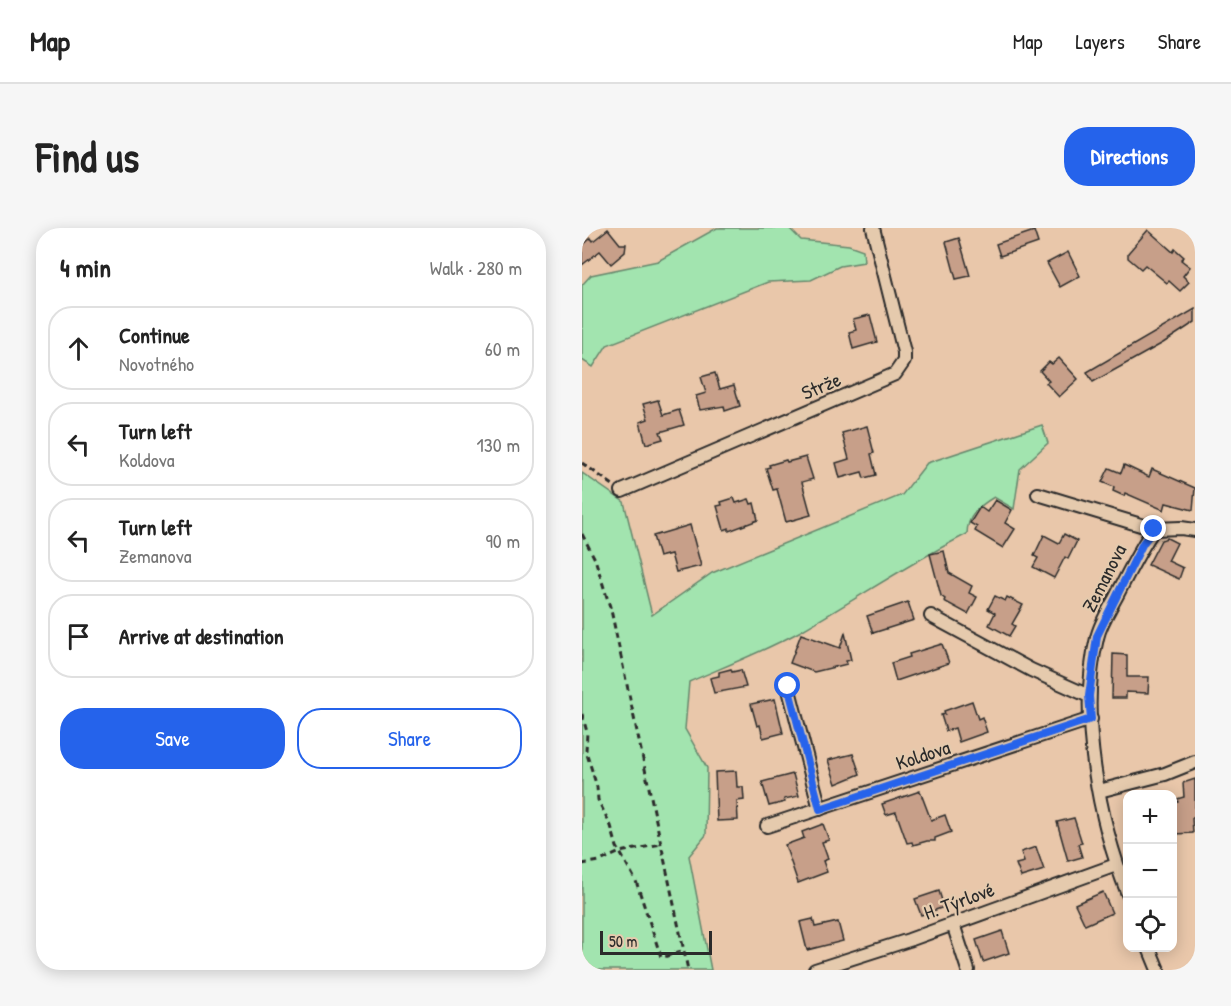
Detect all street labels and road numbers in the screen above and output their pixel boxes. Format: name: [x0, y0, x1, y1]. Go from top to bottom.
street label: Strže: [797, 365, 845, 406]
street label: Zemanova: [1075, 539, 1132, 616]
street label: Koldova: [892, 733, 954, 776]
street label: H. Týrlové: [920, 875, 998, 926]

